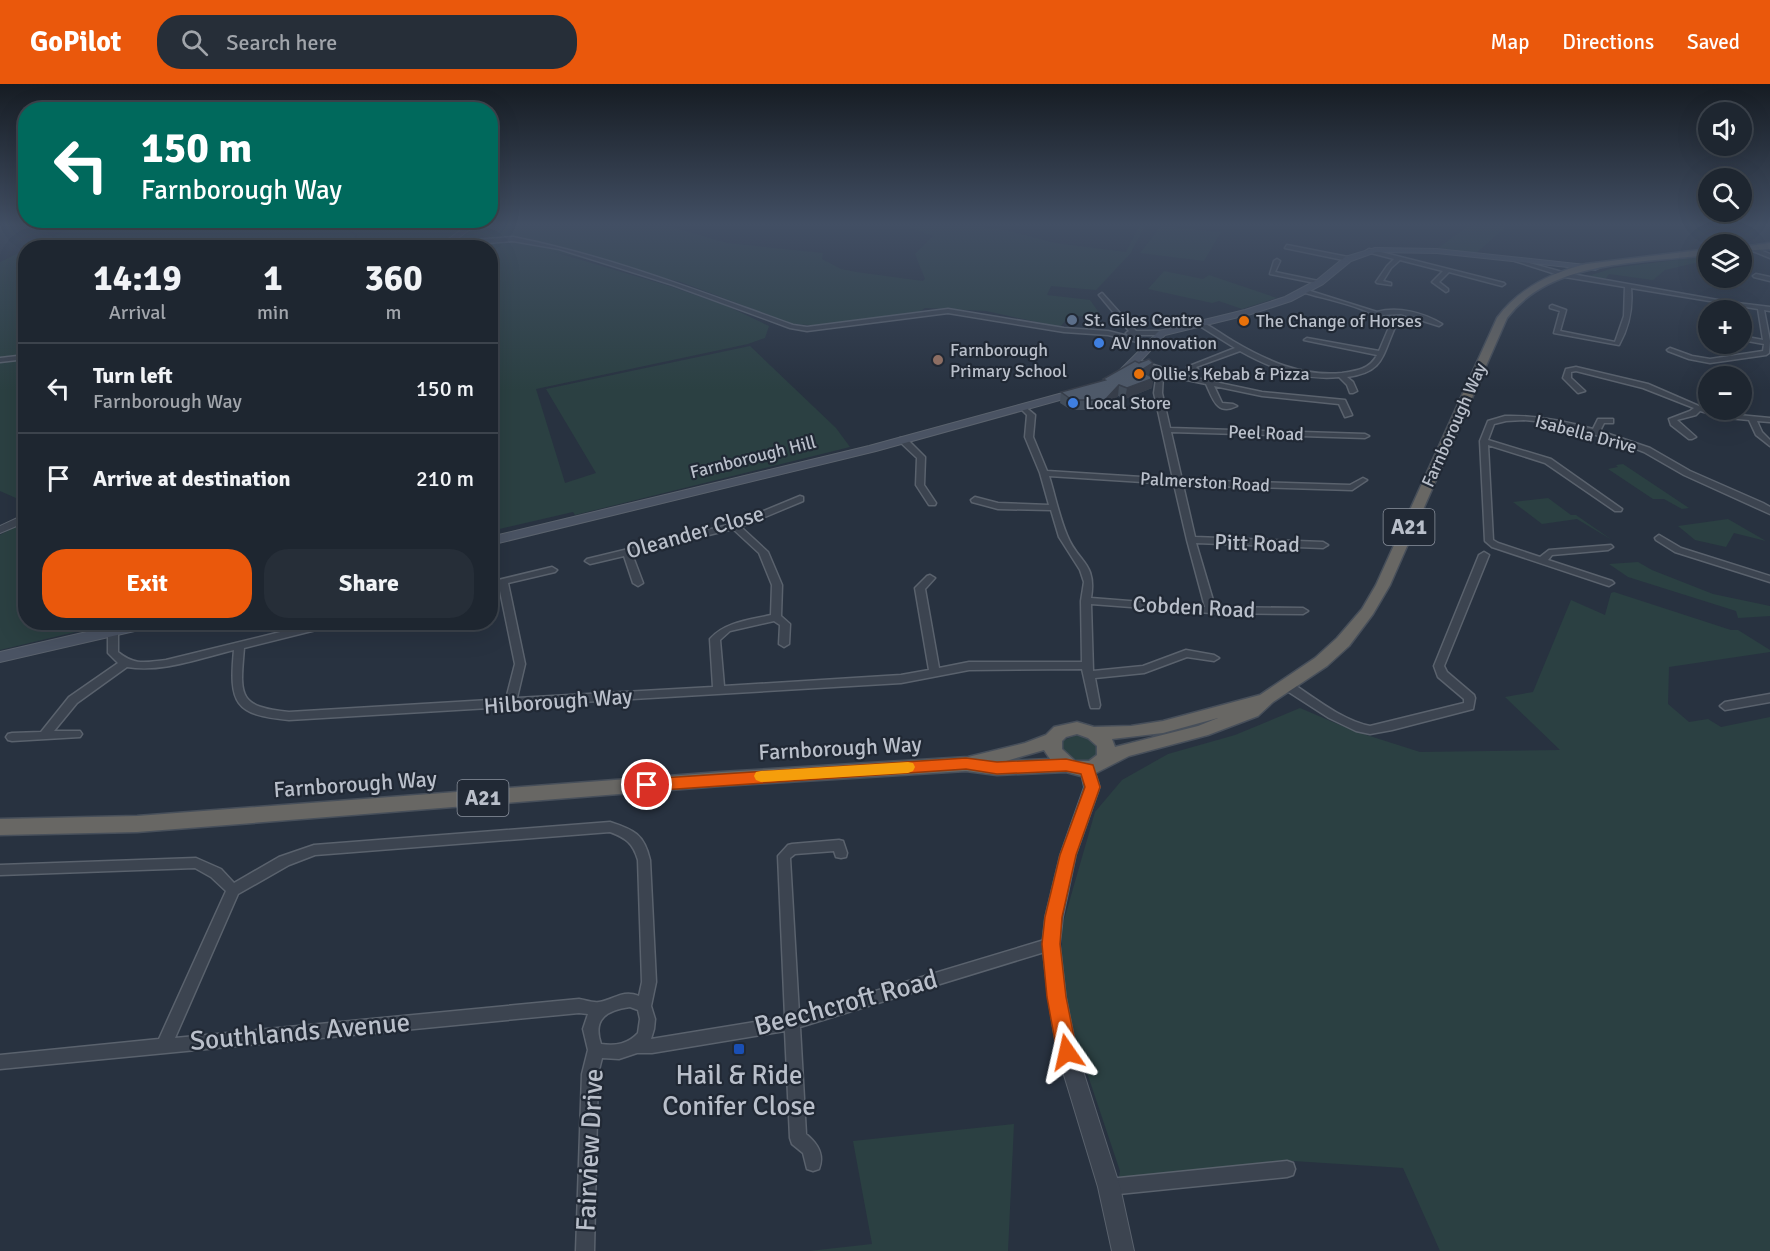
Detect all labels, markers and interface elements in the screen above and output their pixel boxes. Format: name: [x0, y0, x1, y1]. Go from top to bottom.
search box: [157, 15, 577, 69]
text: GoPilot: [30, 25, 121, 59]
icon: search: [178, 26, 211, 59]
text: Search here: [226, 29, 337, 56]
text: Map: [1491, 29, 1529, 55]
text: Directions: [1562, 29, 1654, 55]
text: Saved: [1687, 29, 1740, 55]
map controls: [1698, 102, 1752, 420]
button: sound: [1698, 102, 1752, 156]
text: 150 m: [141, 123, 252, 174]
icon: left: [42, 126, 120, 204]
button: search: [1698, 168, 1752, 222]
text: Farnborough Way: [141, 174, 342, 207]
button: layers: [1698, 234, 1752, 288]
text: 14:19: [93, 256, 182, 301]
text: 1: [263, 256, 283, 301]
text: 360: [364, 256, 423, 301]
text: Arrival: [109, 300, 166, 325]
text: min: [257, 300, 289, 325]
text: m: [386, 300, 402, 325]
button: +: [1698, 300, 1752, 354]
place label: St. Giles Centre: [1084, 309, 1203, 331]
place label: The Change of Horses: [1256, 310, 1422, 332]
marker: St. Giles Centre: [1065, 313, 1079, 327]
marker: The Change of Horses: [1237, 314, 1251, 328]
place label: AV Innovation: [1111, 332, 1217, 354]
marker: AV Innovation: [1092, 336, 1106, 350]
place label: Farnborough Primary School: [950, 339, 1067, 382]
marker: Farnborough Primary School: [931, 353, 945, 367]
street label: Farnborough Way: [1417, 359, 1492, 491]
text: Turn left: [93, 362, 173, 389]
place label: Ollie's Kebab & Pizza: [1151, 363, 1310, 385]
button: −: [1698, 366, 1752, 420]
marker: Ollie's Kebab & Pizza: [1132, 367, 1146, 381]
icon: left: [42, 372, 75, 405]
text: 150 m: [416, 375, 474, 402]
text: Farnborough Way: [93, 389, 242, 414]
place label: Local Store: [1085, 392, 1171, 414]
marker: Local Store: [1066, 396, 1080, 410]
street label: Isabella Drive: [1533, 410, 1639, 458]
street label: Peel Road: [1228, 421, 1304, 445]
street label: Farnborough Hill: [688, 431, 818, 483]
icon: arrive: [42, 462, 75, 495]
text: Arrive at destination: [93, 465, 290, 492]
text: 210 m: [416, 465, 474, 492]
street label: Palmerston Road: [1140, 468, 1270, 496]
street label: Oleander Close: [623, 499, 767, 565]
road number: A21: [1384, 509, 1434, 545]
street label: Pitt Road: [1214, 528, 1300, 558]
button: Exit: [42, 549, 252, 618]
button: Share: [264, 549, 474, 618]
street label: Cobden Road: [1132, 590, 1256, 624]
street label: Hilborough Way: [483, 682, 634, 720]
street label: Farnborough Way: [758, 730, 923, 766]
pin: [621, 759, 672, 810]
street label: Farnborough Way: [272, 765, 438, 803]
icon: arrive: [630, 768, 663, 801]
road number: A21: [458, 780, 508, 816]
street label: Beechcroft Road: [751, 963, 941, 1043]
street label: Southlands Avenue: [189, 1006, 411, 1058]
position arrow: [1035, 1020, 1099, 1084]
marker: Hail & Ride Conifer Close: [732, 1042, 746, 1056]
place label: Hail & Ride Conifer Close: [662, 1059, 816, 1123]
street label: Fairview Drive: [569, 1068, 611, 1232]

